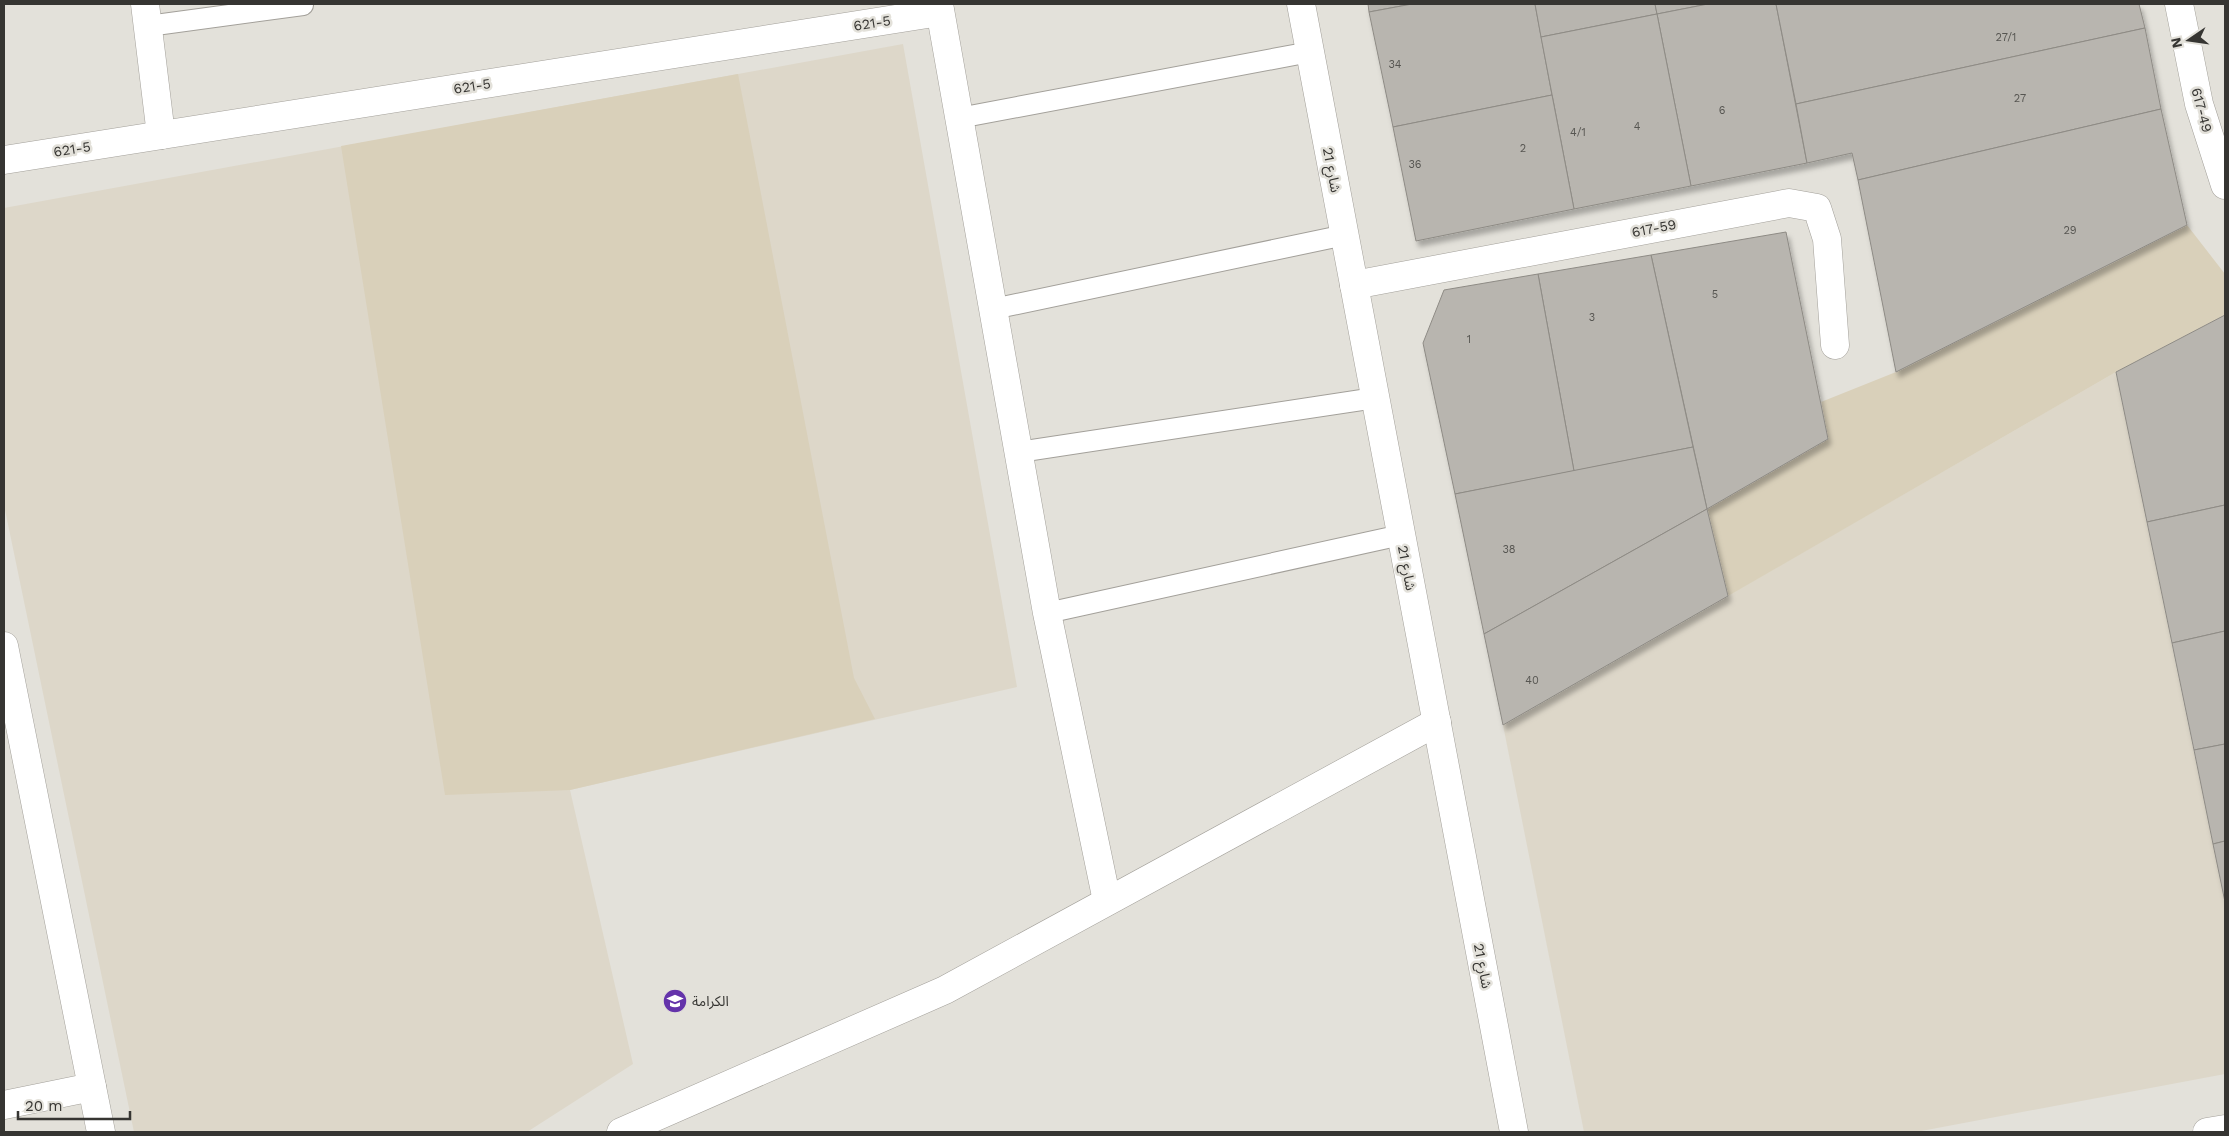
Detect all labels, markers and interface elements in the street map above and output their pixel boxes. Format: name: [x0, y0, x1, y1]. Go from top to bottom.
street label: 621-5: [852, 12, 892, 34]
north arrow: [2164, 15, 2214, 65]
house number: 27/1: [1996, 31, 2016, 44]
text: N: [2167, 36, 2185, 50]
house number: 34: [1388, 58, 1402, 71]
street label: 621-5: [452, 75, 492, 97]
street label: 617-49: [2188, 86, 2216, 134]
house number: 27: [2014, 92, 2026, 105]
house number: 6: [1719, 104, 1726, 117]
house number: 4: [1634, 120, 1641, 133]
house number: 4/1: [1570, 126, 1586, 139]
street label: 621-5: [52, 138, 92, 160]
house number: 2: [1520, 142, 1526, 155]
street label: شارع 21: [1317, 146, 1344, 195]
house number: 36: [1408, 158, 1422, 171]
street label: 617-59: [1630, 216, 1678, 240]
house number: 29: [2063, 224, 2077, 237]
house number: 5: [1712, 288, 1718, 301]
house number: 3: [1589, 311, 1595, 324]
house number: 1: [1467, 333, 1471, 346]
house number: 38: [1502, 543, 1516, 556]
street label: شارع 21: [1392, 544, 1419, 593]
house number: 40: [1525, 674, 1539, 687]
street label: شارع 21: [1468, 942, 1495, 991]
school or university icon: الكرامة: [662, 988, 688, 1014]
place label: الكرامة: [692, 993, 729, 1010]
scale bar: [18, 1088, 130, 1120]
text: 20 m: [25, 1097, 63, 1115]

